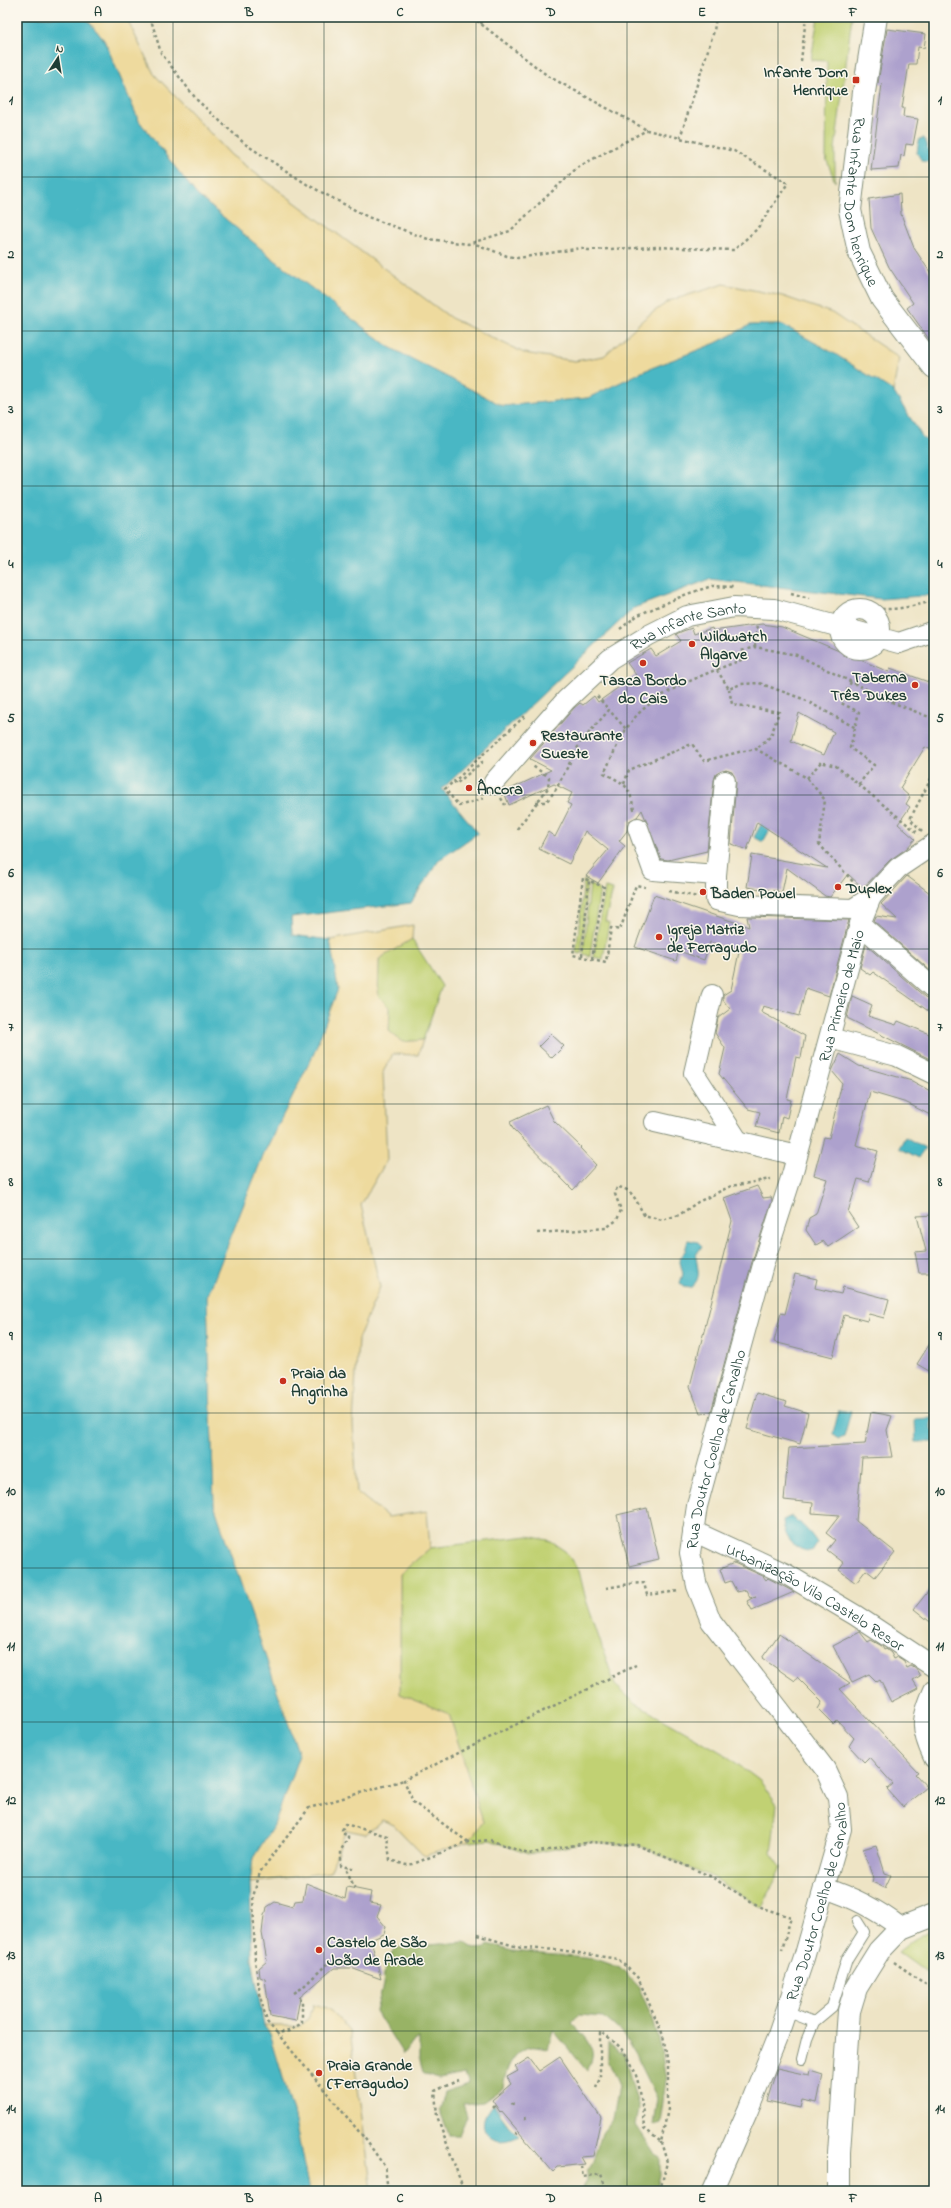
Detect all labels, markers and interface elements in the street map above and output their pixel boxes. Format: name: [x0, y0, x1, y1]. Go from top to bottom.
text: A: [94, 3, 102, 22]
text: B: [244, 3, 254, 22]
text: C: [396, 3, 404, 22]
text: D: [545, 3, 556, 22]
text: E: [698, 3, 706, 22]
text: F: [848, 3, 858, 22]
north arrow: [38, 38, 78, 78]
text: N: [55, 41, 65, 58]
place label: Infante Dom Henrique: [763, 61, 849, 103]
marker: Infante Dom Henrique: [851, 75, 861, 85]
text: 1: [9, 91, 14, 110]
text: 1: [938, 91, 943, 110]
street label: Rua Infante Dom henrique: [836, 116, 884, 292]
text: 2: [7, 245, 15, 264]
text: 2: [936, 245, 944, 264]
text: 3: [7, 400, 14, 419]
text: 3: [936, 400, 943, 419]
text: 4: [7, 555, 14, 574]
text: 4: [936, 555, 943, 574]
street label: Rua Infante Santo: [626, 597, 747, 658]
place label: Wildwatch Algarve: [700, 625, 767, 668]
marker: Wildwatch Algarve: [687, 639, 697, 649]
marker: Tasca Bordo do Cais: [638, 658, 648, 668]
place label: Taberna Três Dukes: [830, 666, 907, 708]
place label: Tasca Bordo do Cais: [599, 669, 687, 711]
marker: Taberna Três Dukes: [910, 680, 920, 690]
text: 5: [7, 709, 15, 728]
text: 5: [936, 709, 944, 728]
place label: Restaurante Sueste: [540, 724, 623, 766]
marker: Restaurante Sueste: [528, 738, 538, 748]
place label: Âncora: [477, 778, 523, 802]
marker: Âncora: [464, 783, 474, 793]
text: 6: [7, 864, 14, 883]
text: 6: [936, 864, 943, 883]
place label: Duplex: [845, 877, 892, 901]
place label: Baden Powel: [710, 882, 796, 906]
marker: Duplex: [833, 882, 843, 892]
marker: Baden Powel: [698, 887, 708, 897]
place label: Igreja Matriz de Ferragudo: [667, 918, 757, 961]
street label: Rua Primeiro de Maio: [813, 927, 872, 1065]
marker: Igreja Matriz de Ferragudo: [654, 932, 664, 942]
text: 7: [8, 1018, 14, 1037]
text: 7: [937, 1018, 943, 1037]
text: 8: [8, 1173, 14, 1192]
text: 8: [937, 1173, 943, 1192]
text: 9: [8, 1327, 14, 1346]
text: 9: [937, 1327, 943, 1346]
street label: Rua Doutor Coelho de Carvalho: [681, 1347, 753, 1551]
place label: Praia da Angrinha: [291, 1362, 348, 1405]
marker: Praia da Angrinha: [278, 1376, 288, 1386]
text: 10: [6, 1482, 16, 1501]
text: 10: [935, 1482, 945, 1501]
street label: Urbanização Vila Castelo Resor: [721, 1538, 909, 1659]
text: 11: [7, 1637, 16, 1656]
text: 11: [936, 1637, 945, 1656]
text: 12: [6, 1791, 17, 1810]
text: 12: [935, 1791, 946, 1810]
street label: Rua Doutor Coelho de Carvalho: [780, 1801, 855, 2005]
place label: Castelo de São João de Arade: [327, 1931, 427, 1973]
marker: Castelo de São João de Arade: [314, 1945, 324, 1955]
text: 13: [6, 1946, 16, 1965]
text: 13: [935, 1946, 945, 1965]
place label: Praia Grande (Ferragudo): [326, 2054, 413, 2097]
marker: Praia Grande (Ferragudo): [314, 2068, 324, 2078]
text: 14: [6, 2100, 16, 2119]
text: 14: [935, 2100, 945, 2119]
text: A: [94, 2189, 102, 2208]
text: B: [244, 2189, 254, 2208]
text: C: [396, 2189, 404, 2208]
text: D: [545, 2189, 556, 2208]
text: E: [698, 2189, 706, 2208]
text: F: [848, 2189, 858, 2208]

